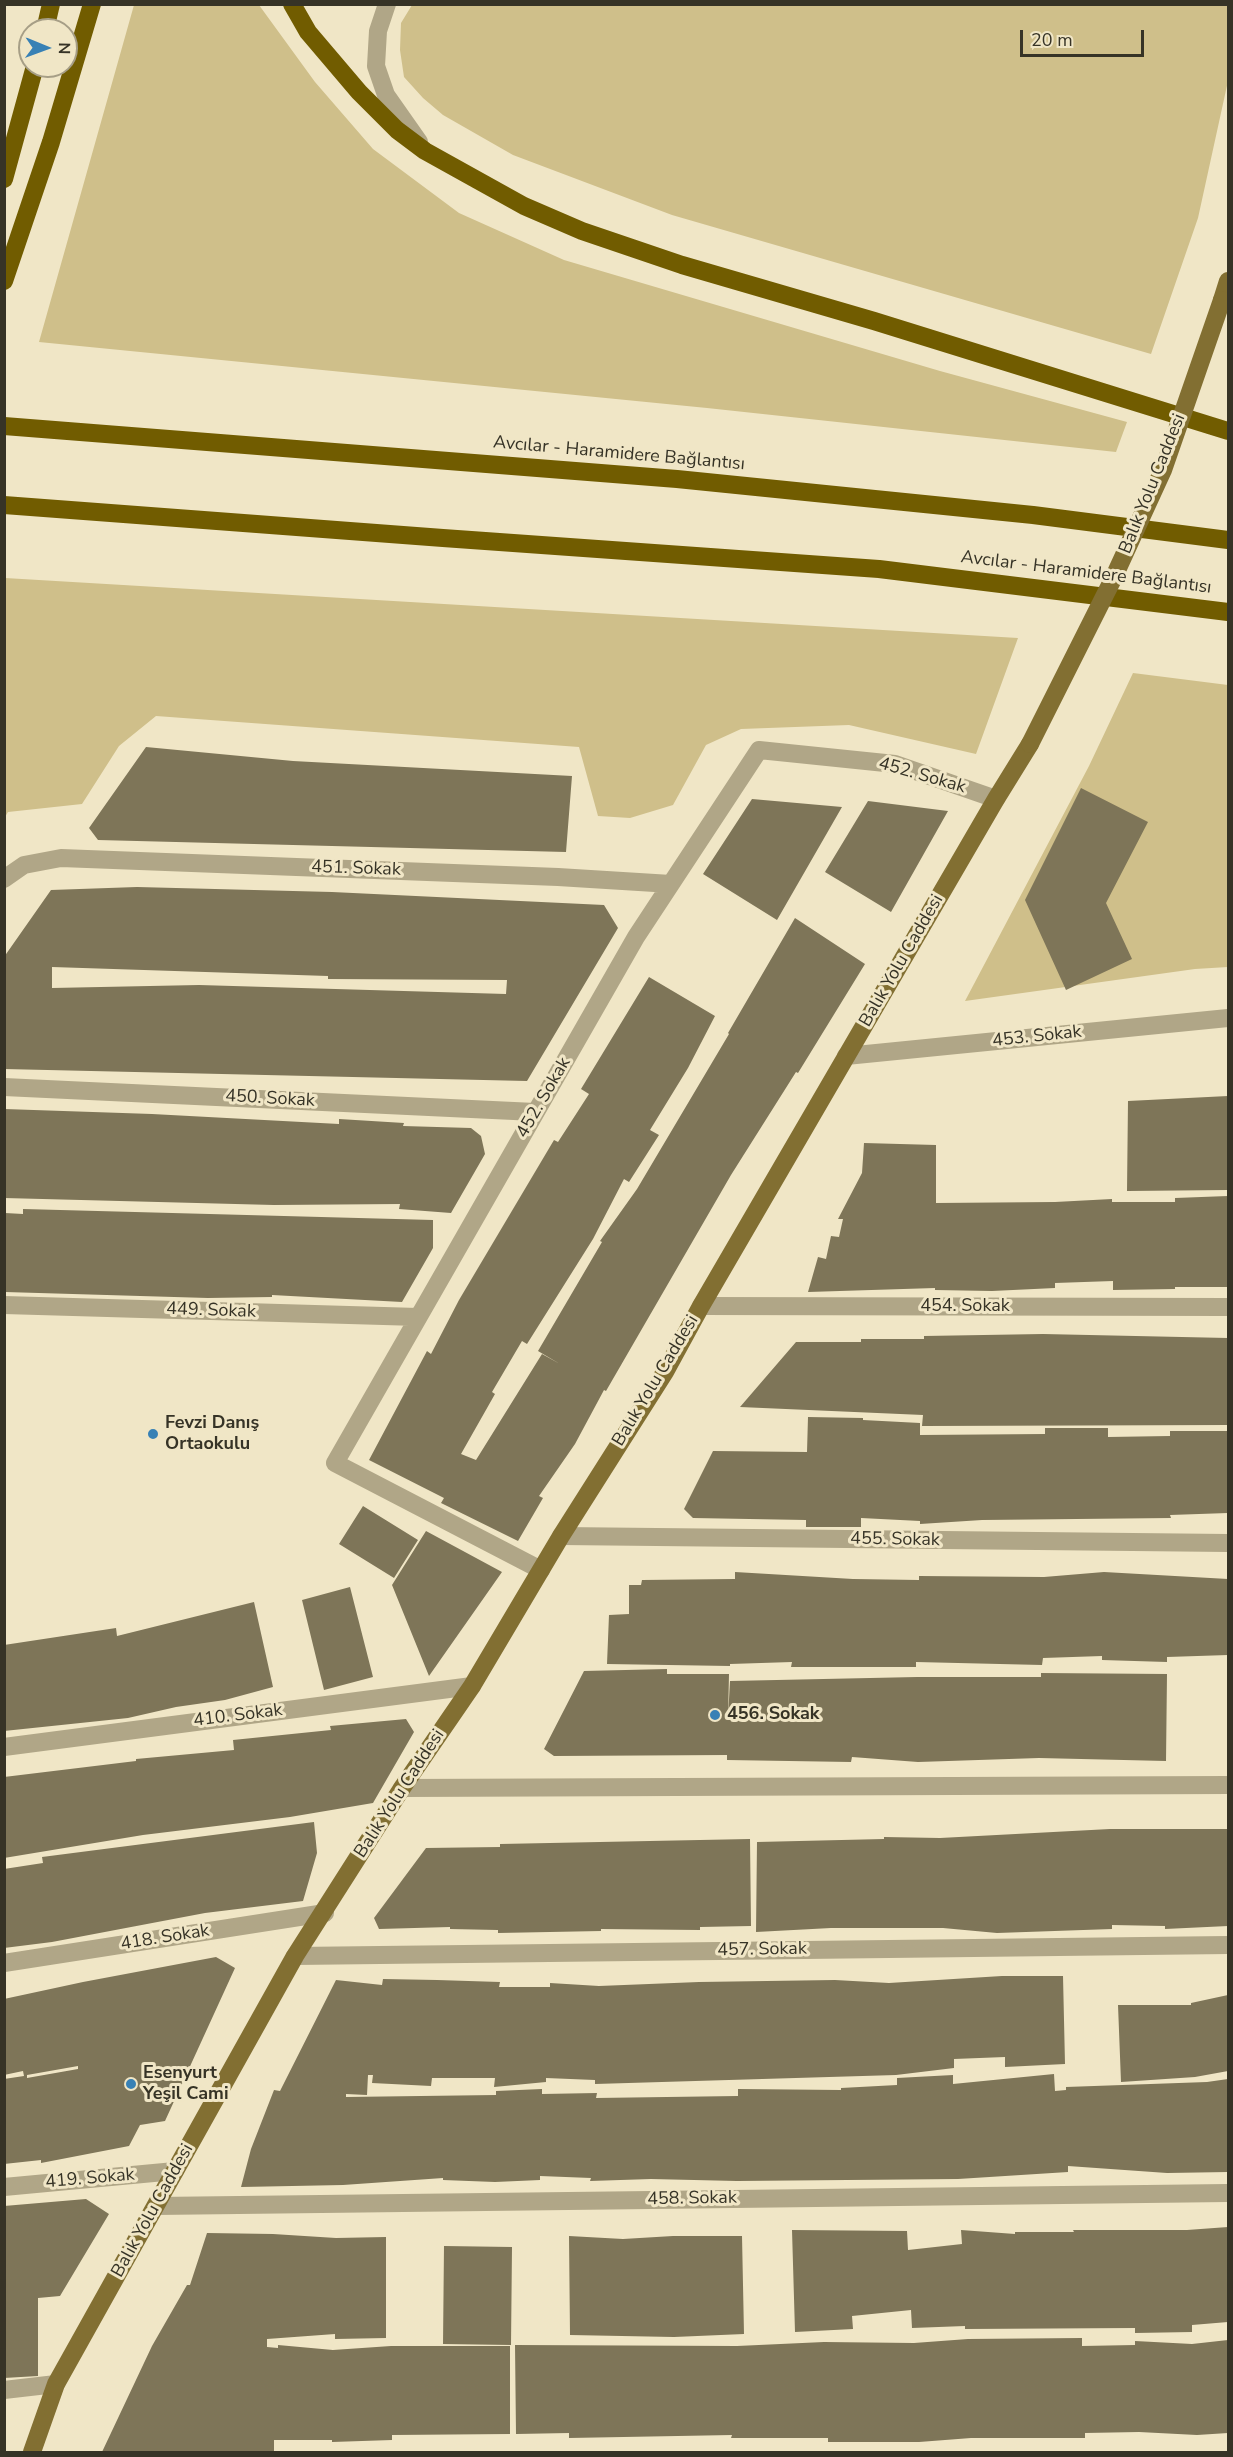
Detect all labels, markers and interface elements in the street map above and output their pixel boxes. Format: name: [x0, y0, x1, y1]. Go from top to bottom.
north arrow: [18, 18, 78, 78]
scale bar: [1023, 18, 1148, 56]
text: 20 m: [1031, 28, 1073, 52]
text: N: [53, 42, 75, 54]
street label: Balık Yolu Caddesi: [1115, 411, 1191, 557]
street label: Avcılar - Haramidere Bağlantısı: [492, 432, 746, 476]
street label: Avcılar - Haramidere Bağlantısı: [959, 547, 1213, 599]
street label: 452. Sokak: [876, 753, 968, 799]
street label: 451. Sokak: [311, 857, 401, 881]
street label: Balık Yolu Caddesi: [855, 891, 949, 1031]
street label: 453. Sokak: [991, 1022, 1083, 1052]
street label: 452. Sokak: [512, 1054, 576, 1142]
street label: 450. Sokak: [225, 1086, 315, 1112]
street label: 454. Sokak: [920, 1296, 1010, 1318]
street label: 449. Sokak: [166, 1299, 256, 1323]
street label: Balık Yolu Caddesi: [608, 1312, 704, 1450]
place label: Fevzi Danış Ortaokulu: [165, 1413, 259, 1456]
marker: Fevzi Danış Ortaokulu: [146, 1427, 160, 1441]
street label: 455. Sokak: [850, 1528, 940, 1552]
street label: 410. Sokak: [192, 1700, 284, 1732]
place label: 456. Sokak: [727, 1704, 820, 1726]
marker: 456. Sokak: [708, 1708, 722, 1722]
street label: Balık Yolu Caddesi: [350, 1726, 450, 1862]
street label: 418. Sokak: [119, 1920, 211, 1956]
street label: 457. Sokak: [717, 1938, 807, 1962]
place label: Esenyurt Yeşil Cami: [143, 2063, 228, 2106]
marker: Esenyurt Yeşil Cami: [124, 2077, 138, 2091]
street label: Balık Yolu Caddesi: [107, 2141, 199, 2281]
street label: 419. Sokak: [44, 2164, 136, 2194]
street label: 458. Sokak: [647, 2187, 737, 2211]

